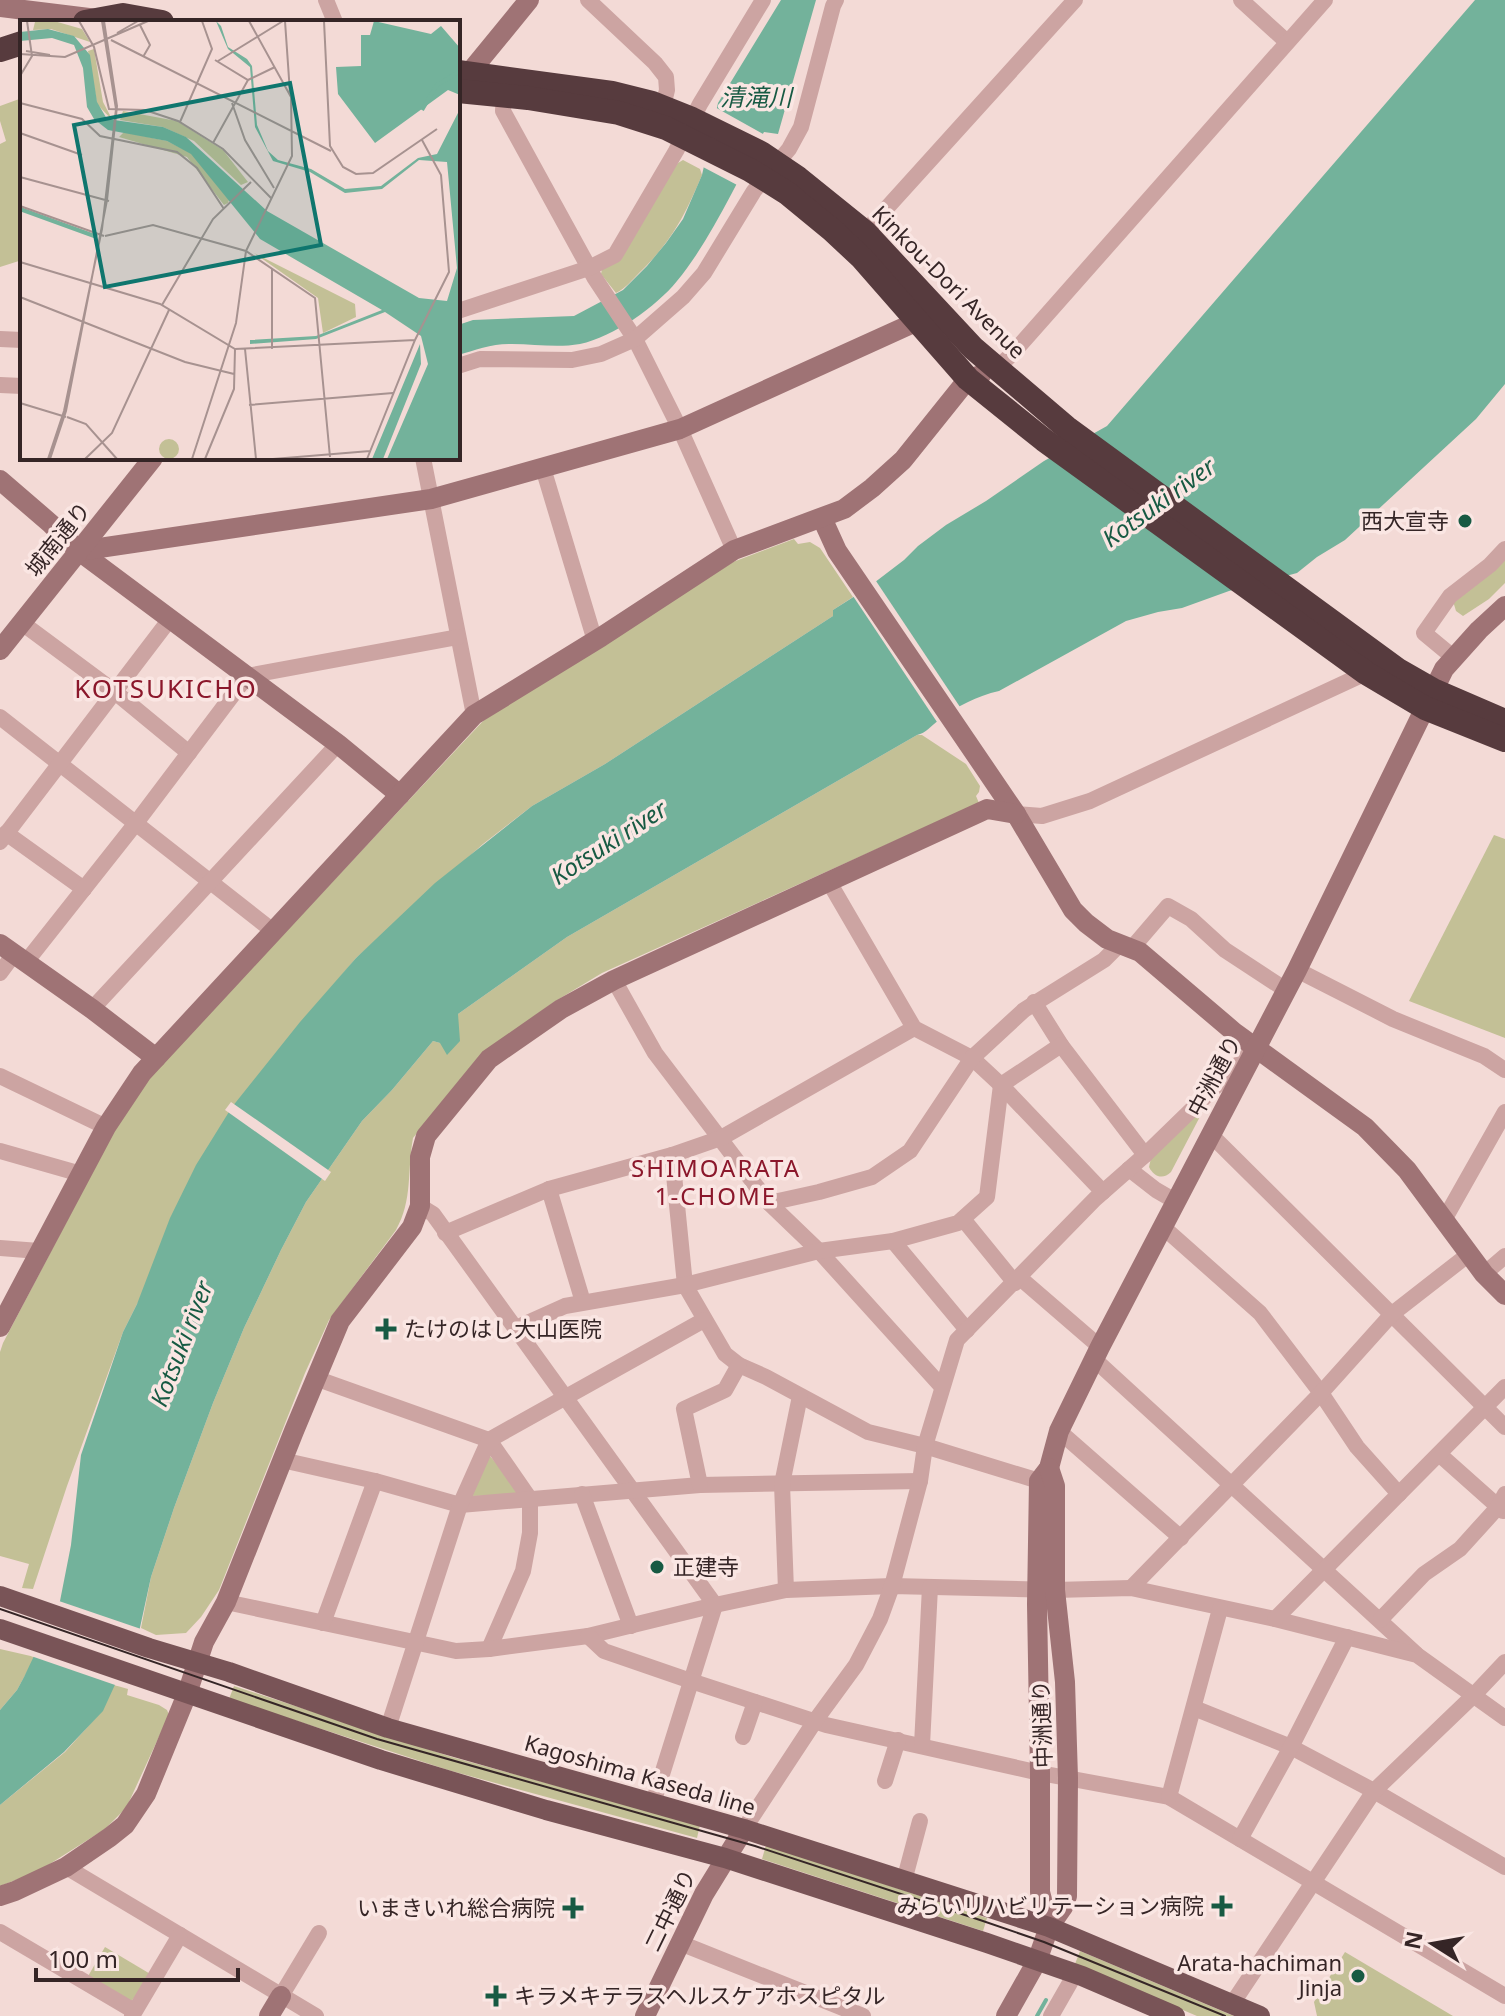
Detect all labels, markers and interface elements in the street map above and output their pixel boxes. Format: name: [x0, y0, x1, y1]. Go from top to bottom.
inset map: [20, 20, 460, 460]
water label: 清滝川: [720, 80, 795, 113]
street label: Kinkou-Dori Avenue: [866, 198, 1033, 365]
water label: Kotsuki river: [1095, 449, 1222, 554]
street label: 城南通り: [18, 495, 97, 582]
place label: 西大宣寺: [1361, 505, 1449, 535]
marker: 西大宣寺: [1456, 512, 1474, 530]
district label: KOTSUKICHO: [74, 670, 258, 706]
water label: Kotsuki river: [544, 791, 674, 892]
street label: 中洲通り: [1179, 1030, 1247, 1121]
district label: SHIMOARATA 1-CHOME: [631, 1151, 801, 1212]
water label: Kotsuki river: [142, 1275, 220, 1411]
place label: たけのはし大山医院: [404, 1313, 602, 1343]
marker: たけのはし大山医院: [375, 1318, 397, 1340]
place label: 正建寺: [673, 1551, 739, 1581]
marker: 正建寺: [648, 1558, 666, 1576]
street label: 中洲通り: [1024, 1680, 1058, 1769]
street label: Kagoshima Kaseda line: [521, 1727, 759, 1821]
street label: 二中通り: [636, 1863, 702, 1956]
place label: みらいリハビリテーション病院: [896, 1890, 1204, 1920]
place label: いまきいれ総合病院: [357, 1892, 555, 1922]
marker: みらいリハビリテーション病院: [1211, 1895, 1233, 1917]
marker: いまきいれ総合病院: [562, 1897, 584, 1919]
north arrow: [1393, 1904, 1473, 1984]
text: N: [1396, 1928, 1429, 1952]
scale bar: [36, 1932, 238, 1982]
text: 100 m: [48, 1942, 118, 1975]
place label: Arata-hachiman Jinja: [1177, 1947, 1342, 2002]
marker: Arata-hachiman Jinja: [1349, 1967, 1367, 1985]
place label: キラメキテラスヘルスケアホスピタル: [514, 1980, 885, 2010]
marker: キラメキテラスヘルスケアホスピタル: [485, 1985, 507, 2007]

